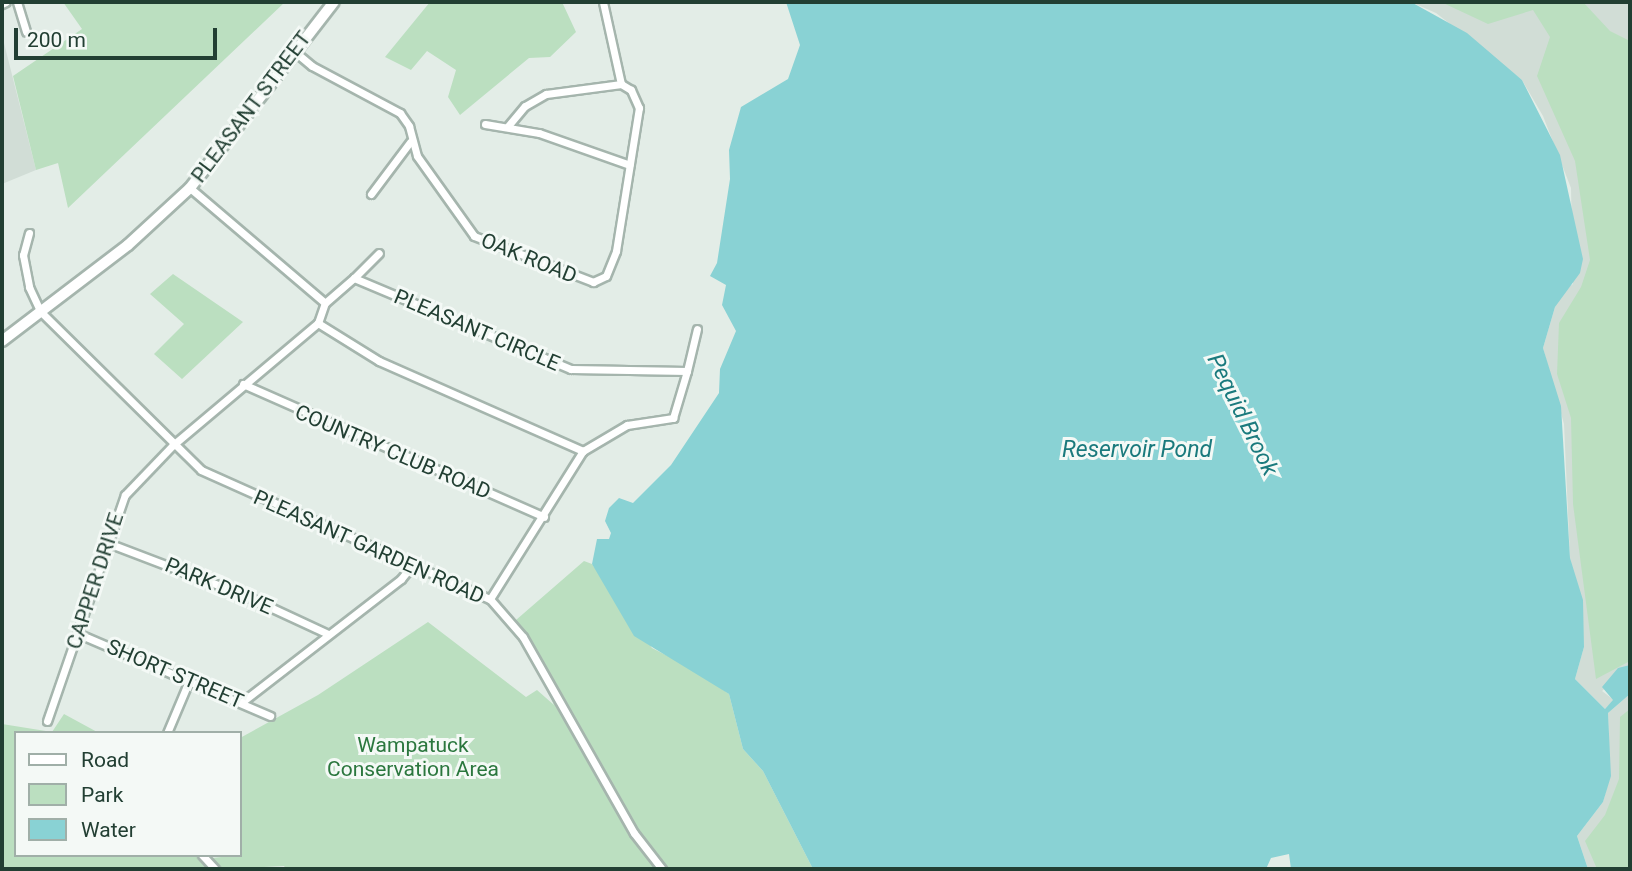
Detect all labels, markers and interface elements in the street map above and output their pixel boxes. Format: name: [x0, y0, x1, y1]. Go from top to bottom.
scale bar: [18, 14, 220, 58]
street label: PLEASANT STREET: [186, 26, 316, 188]
text: 200 m: [27, 28, 86, 52]
street label: OAK ROAD: [477, 227, 581, 289]
street label: PLEASANT CIRCLE: [390, 284, 564, 376]
water label: Pequid Brook: [1201, 349, 1283, 481]
street label: COUNTRY CLUB ROAD: [291, 399, 495, 505]
water label: Reservoir Pond: [1062, 436, 1212, 464]
street label: PLEASANT GARDEN ROAD: [250, 485, 488, 609]
street label: CAPPER DRIVE: [61, 510, 129, 652]
street label: PARK DRIVE: [161, 552, 277, 620]
street label: SHORT STREET: [103, 634, 247, 714]
legend: [14, 731, 242, 857]
park label: Wampatuck Conservation Area: [327, 732, 499, 782]
text: Road: [81, 748, 129, 772]
text: Park: [81, 783, 123, 807]
text: Water: [81, 818, 136, 842]

